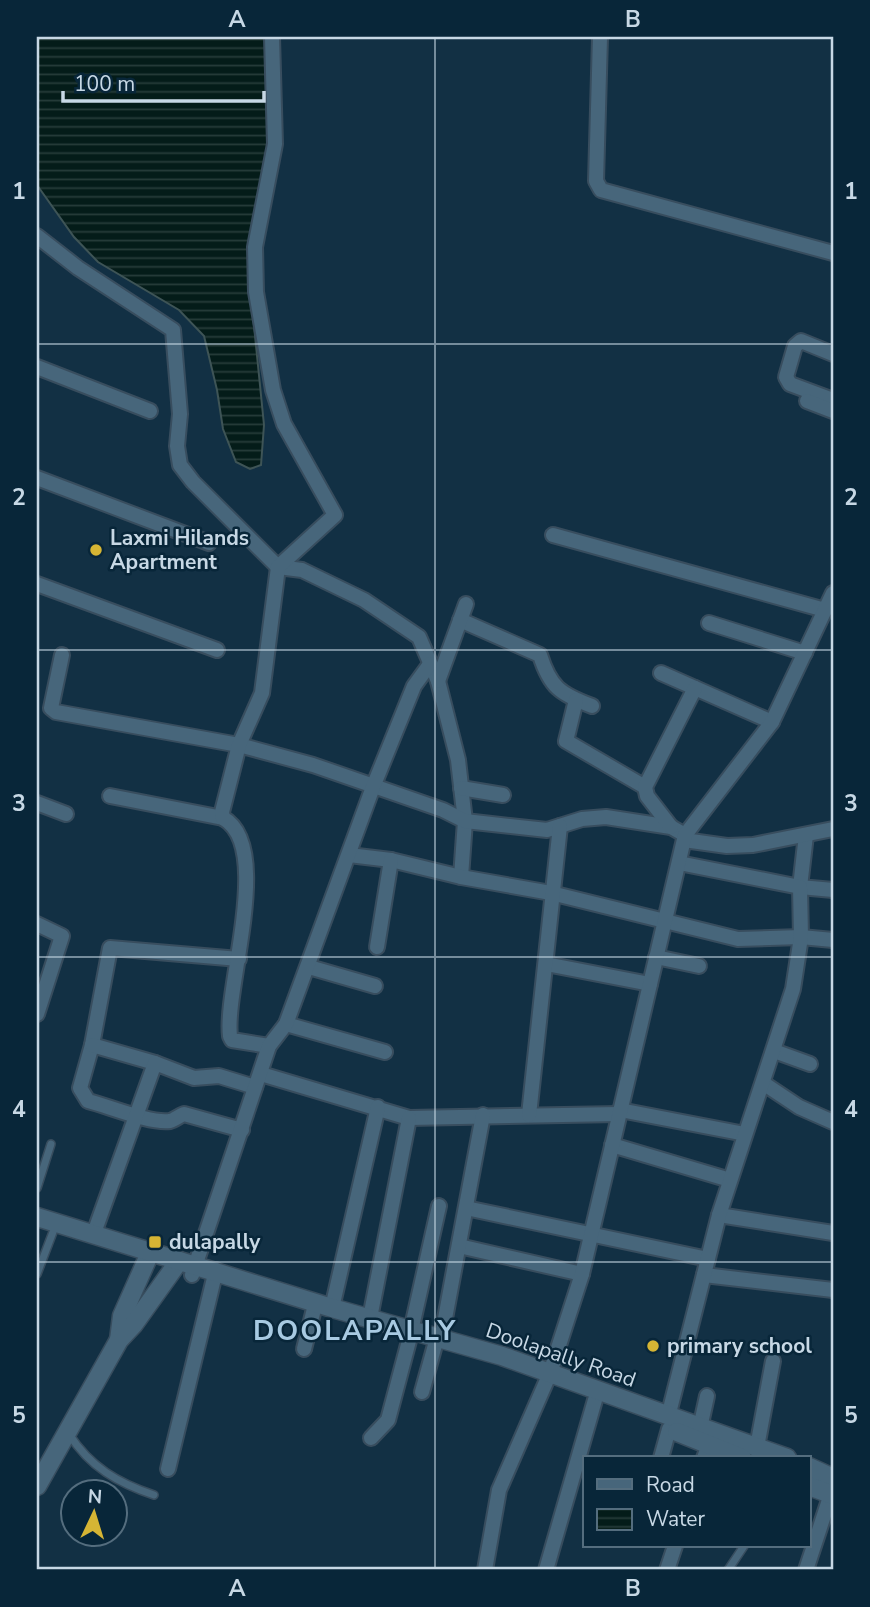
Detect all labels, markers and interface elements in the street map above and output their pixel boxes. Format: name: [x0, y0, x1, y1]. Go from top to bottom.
text: A: [228, 4, 246, 35]
text: B: [625, 4, 641, 35]
scale bar: [63, 60, 264, 104]
text: 100 m: [74, 70, 135, 98]
text: 1: [12, 176, 26, 207]
text: 1: [844, 176, 858, 207]
text: 2: [12, 482, 26, 513]
text: 2: [844, 482, 858, 513]
place label: Laxmi Hilands Apartment: [110, 524, 249, 576]
marker: Laxmi Hilands Apartment: [88, 542, 104, 558]
text: 3: [12, 788, 26, 819]
text: 3: [844, 788, 858, 819]
text: 4: [12, 1094, 26, 1125]
text: 4: [844, 1094, 858, 1125]
place label: dulapally: [169, 1228, 261, 1256]
marker: dulapally: [147, 1234, 163, 1250]
district label: DOOLAPALLY: [253, 1312, 457, 1350]
street label: Doolapally Road: [482, 1316, 640, 1394]
place label: primary school: [667, 1332, 812, 1360]
marker: primary school: [645, 1338, 661, 1354]
text: 5: [12, 1400, 26, 1431]
text: 5: [844, 1400, 858, 1431]
legend: [583, 1456, 810, 1548]
text: Road: [646, 1471, 695, 1499]
north arrow: [60, 1478, 130, 1548]
text: N: [87, 1484, 103, 1511]
text: Water: [646, 1505, 705, 1533]
text: A: [228, 1573, 246, 1604]
text: B: [625, 1573, 641, 1604]

